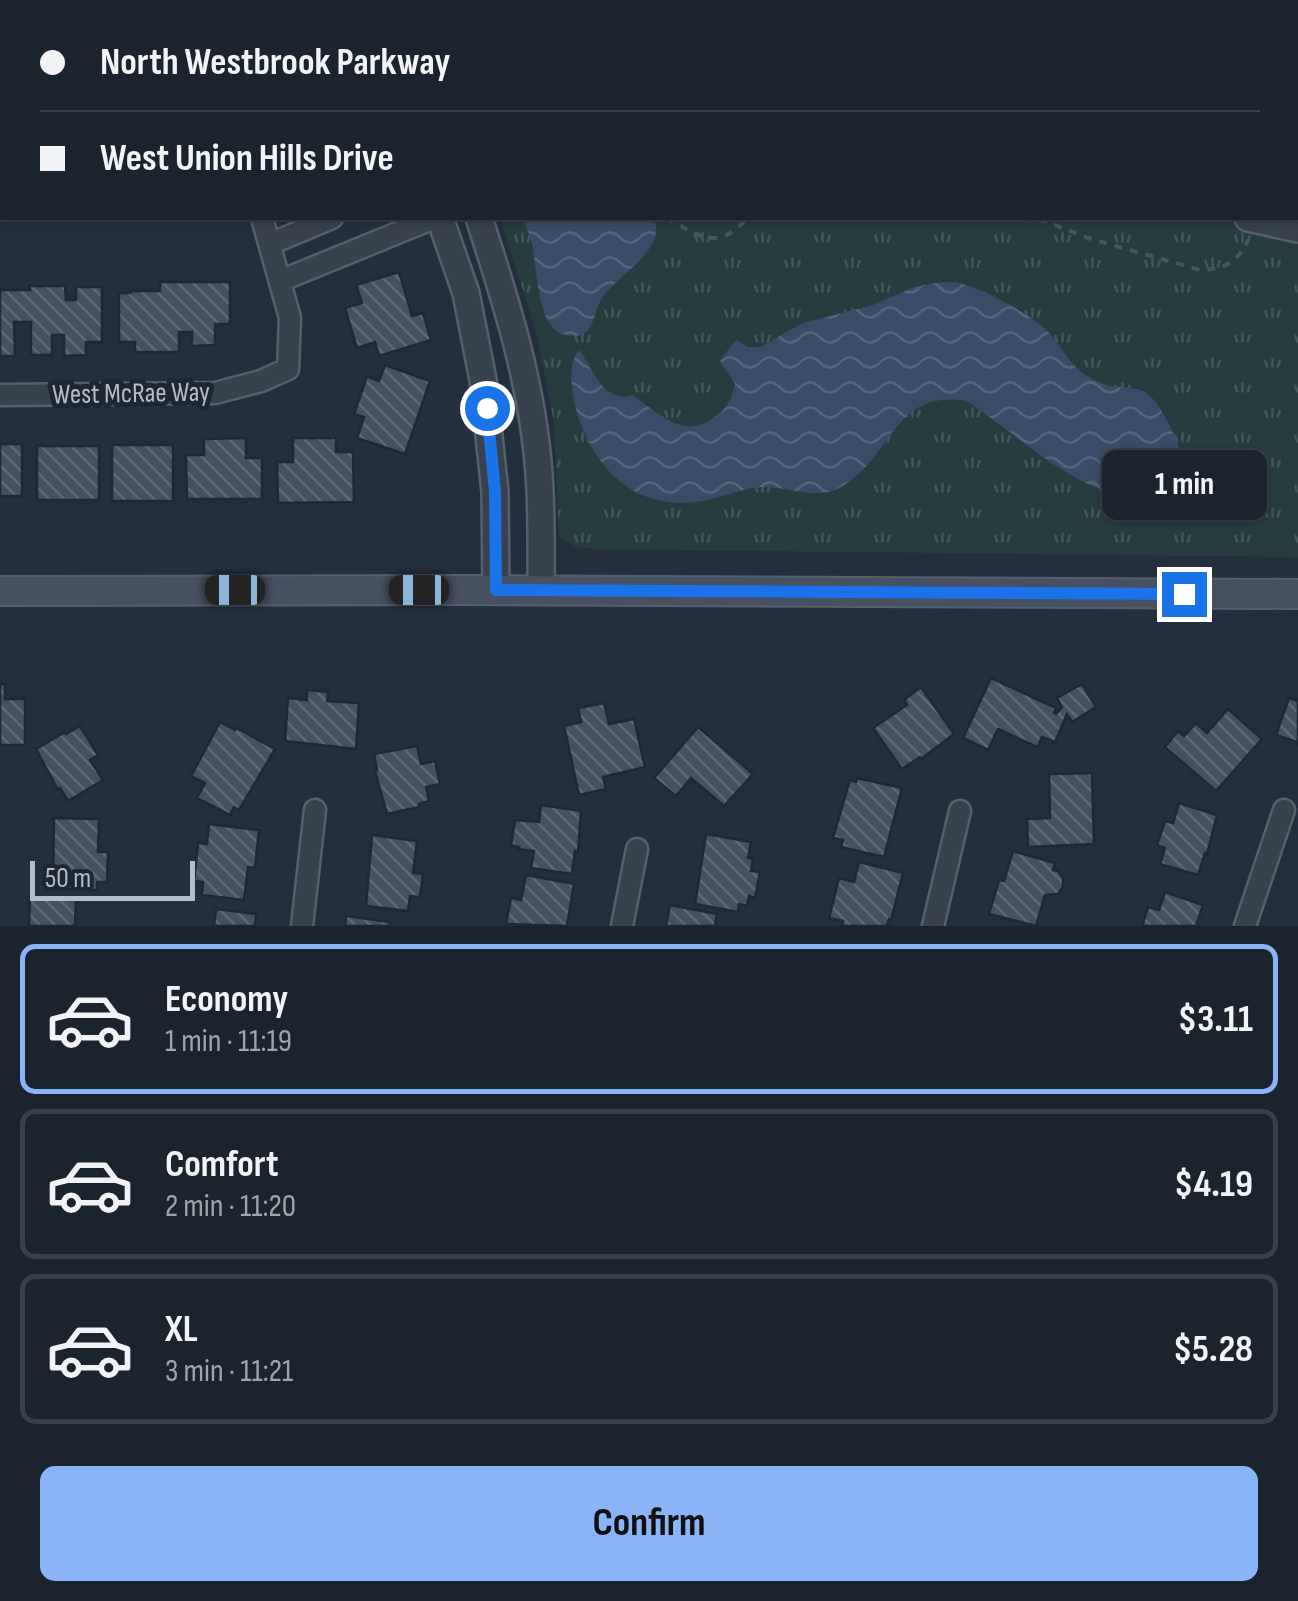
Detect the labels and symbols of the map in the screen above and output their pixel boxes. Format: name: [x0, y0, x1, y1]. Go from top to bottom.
street label: West McRae Way: [52, 376, 210, 411]
route start: [465, 386, 510, 431]
callout: 1 min: [1102, 449, 1266, 519]
route end: [1162, 572, 1207, 617]
car: [205, 575, 265, 605]
car: [389, 575, 449, 605]
scale bar: [30, 856, 195, 900]

